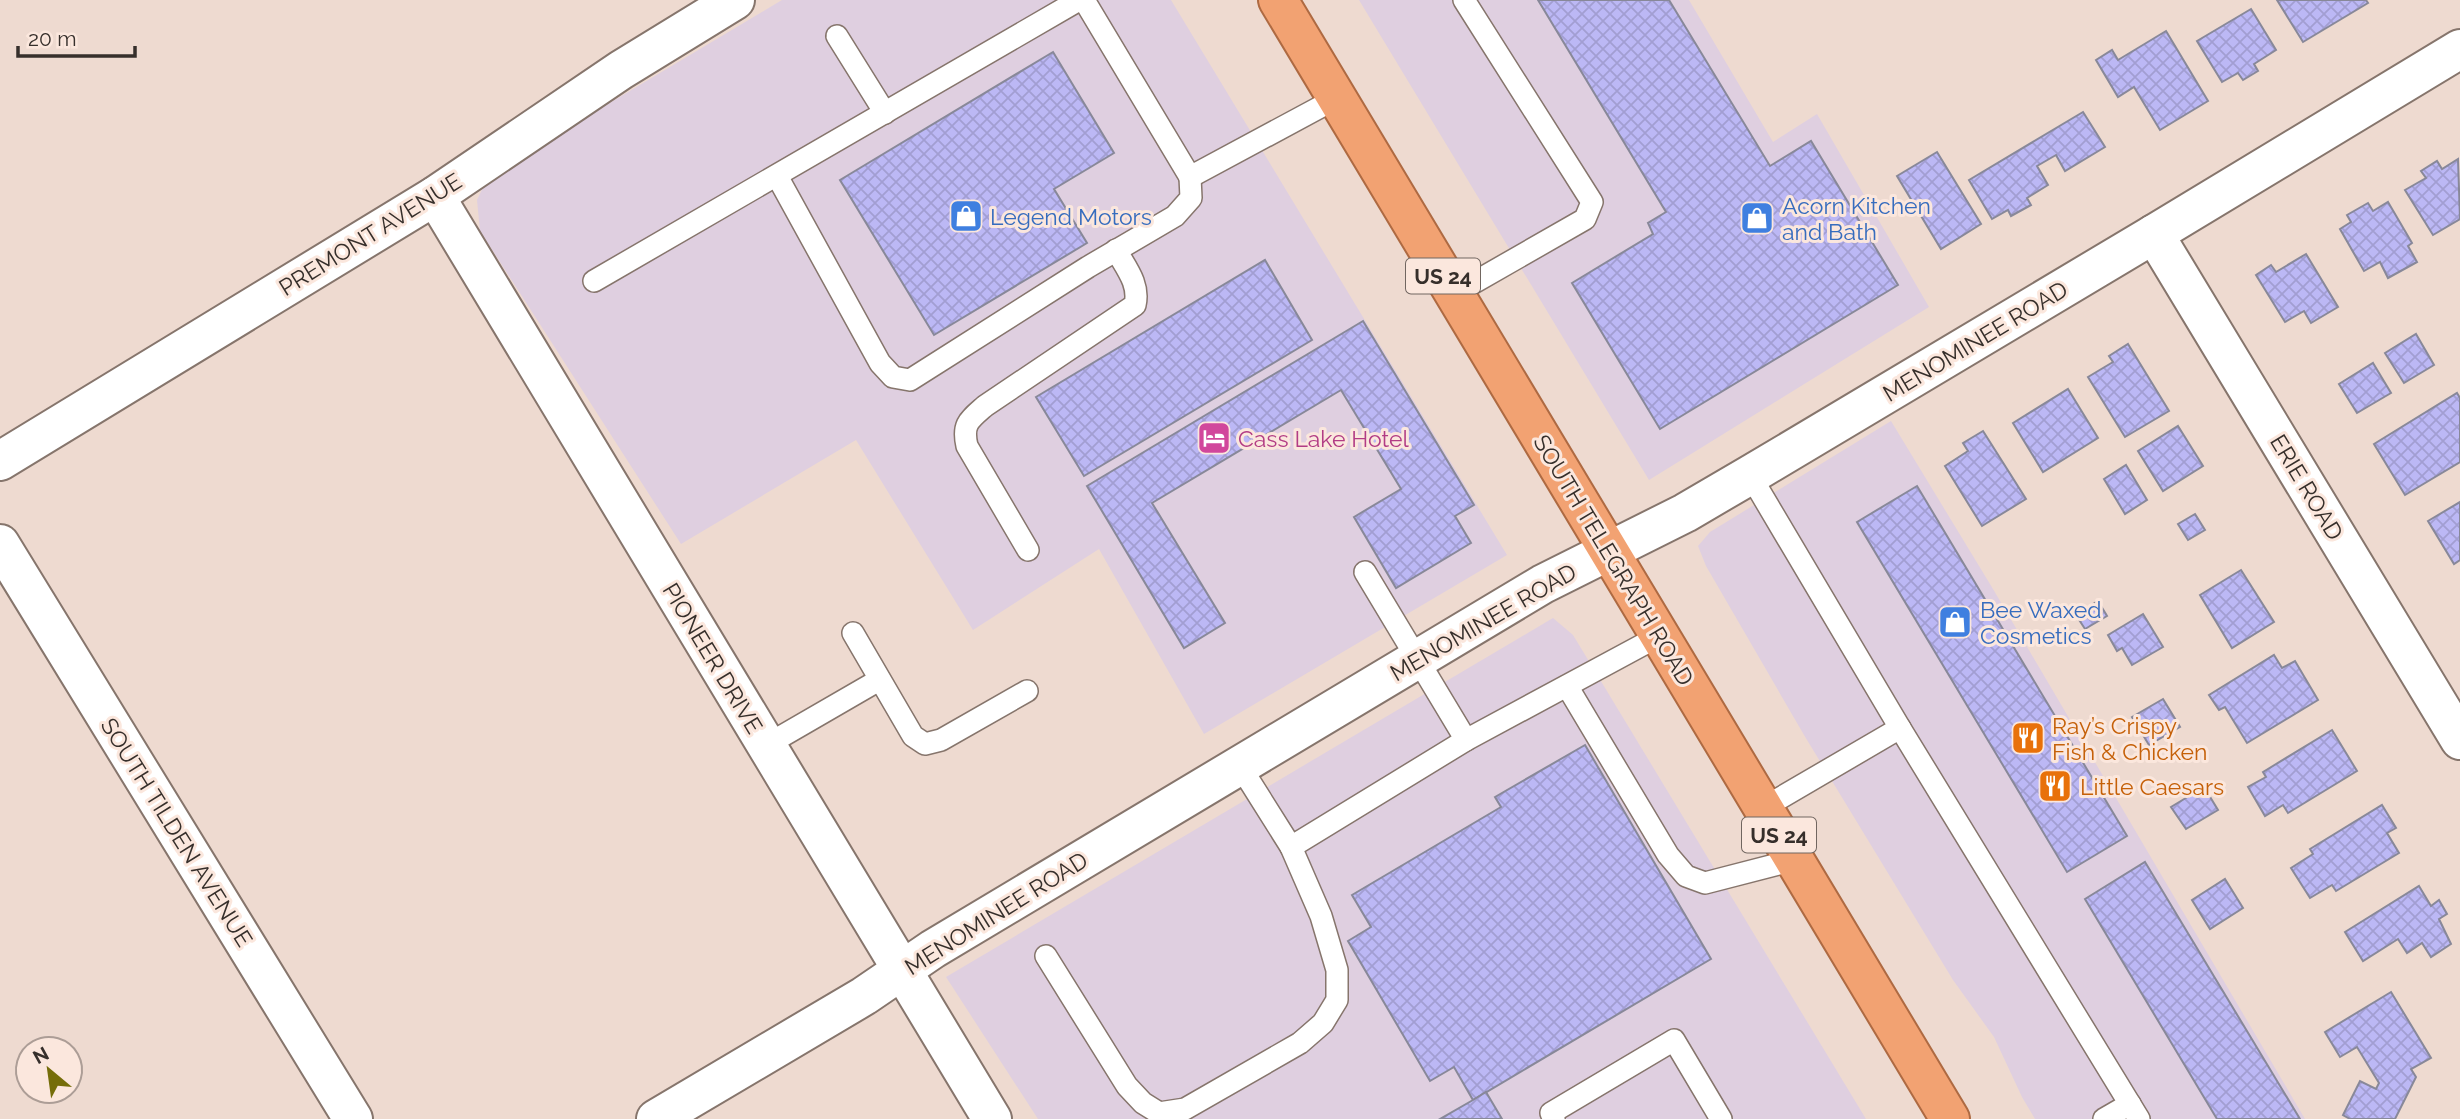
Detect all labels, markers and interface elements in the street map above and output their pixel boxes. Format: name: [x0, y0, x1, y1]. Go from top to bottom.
scale bar: [18, 14, 135, 58]
text: 20 m: [28, 26, 76, 51]
street label: PREMONT AVENUE: [274, 167, 466, 301]
place label: Acorn Kitchen and Bath: [1782, 192, 1931, 245]
shop icon: Legend Motors: [947, 197, 985, 235]
shop icon: Acorn Kitchen and Bath: [1738, 199, 1776, 237]
place label: Legend Motors: [990, 203, 1152, 230]
road number: US 24: [1406, 258, 1480, 294]
street label: MENOMINEE ROAD: [1878, 275, 2072, 407]
hotel icon: Cass Lake Hotel: [1195, 419, 1233, 457]
place label: Cass Lake Hotel: [1238, 425, 1410, 452]
street label: ERIE ROAD: [2265, 429, 2349, 545]
street label: SOUTH TELEGRAPH ROAD: [1528, 430, 1700, 690]
street label: MENOMINEE ROAD: [1385, 558, 1581, 686]
street label: PIONEER DRIVE: [657, 578, 769, 738]
place label: Bee Waxed Cosmetics: [1980, 596, 2102, 649]
shop icon: Bee Waxed Cosmetics: [1936, 603, 1974, 641]
place label: Ray’s Crispy Fish & Chicken: [2052, 712, 2207, 765]
street label: SOUTH TILDEN AVENUE: [96, 713, 258, 951]
restaurant icon: Ray’s Crispy Fish & Chicken: [2009, 719, 2047, 757]
restaurant icon: Little Caesars: [2036, 767, 2074, 805]
place label: Little Caesars: [2080, 773, 2224, 800]
road number: US 24: [1742, 818, 1816, 852]
street label: MENOMINEE ROAD: [900, 846, 1092, 980]
north arrow: [14, 1035, 84, 1105]
text: N: [29, 1042, 52, 1068]

